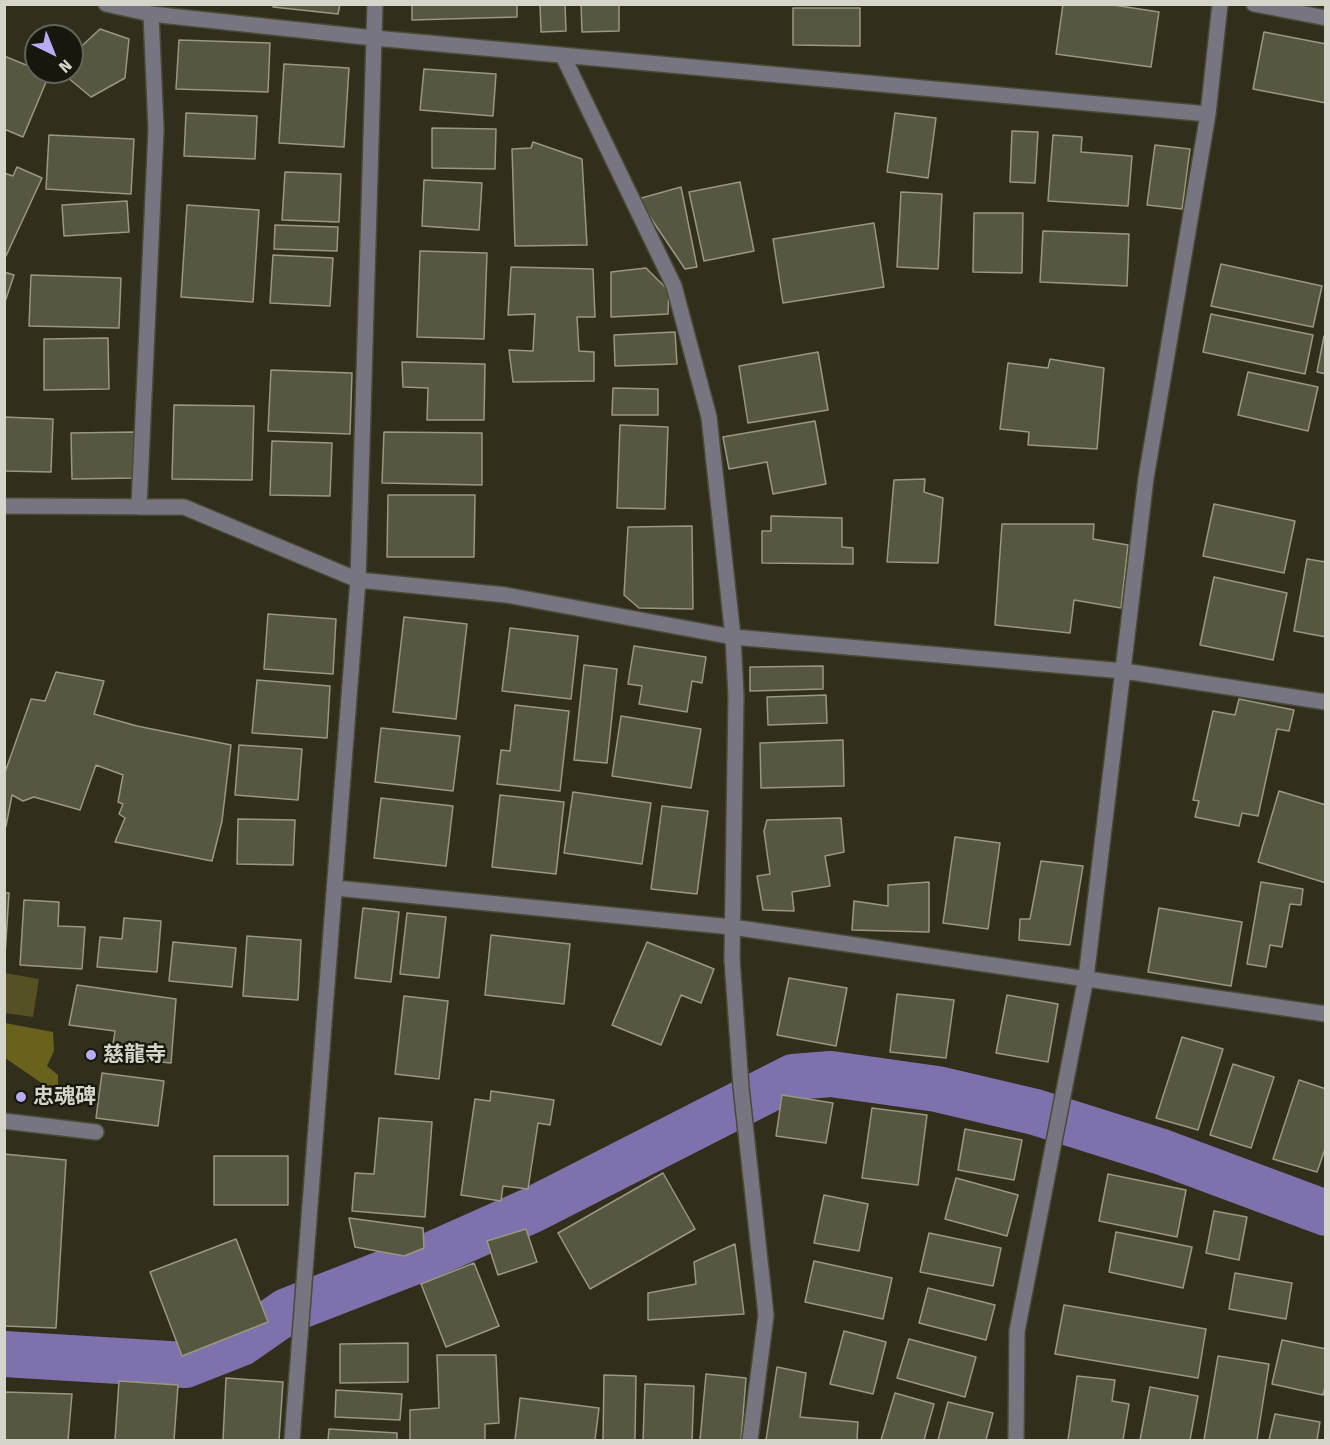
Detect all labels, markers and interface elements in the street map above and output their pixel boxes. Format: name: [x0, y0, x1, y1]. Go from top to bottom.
north arrow: [24, 24, 84, 84]
text: N: [55, 55, 76, 77]
place label: 慈龍寺: [103, 1042, 166, 1068]
marker: 慈龍寺: [84, 1048, 98, 1062]
place label: 忠魂碑: [33, 1084, 96, 1110]
marker: 忠魂碑: [14, 1090, 28, 1104]

